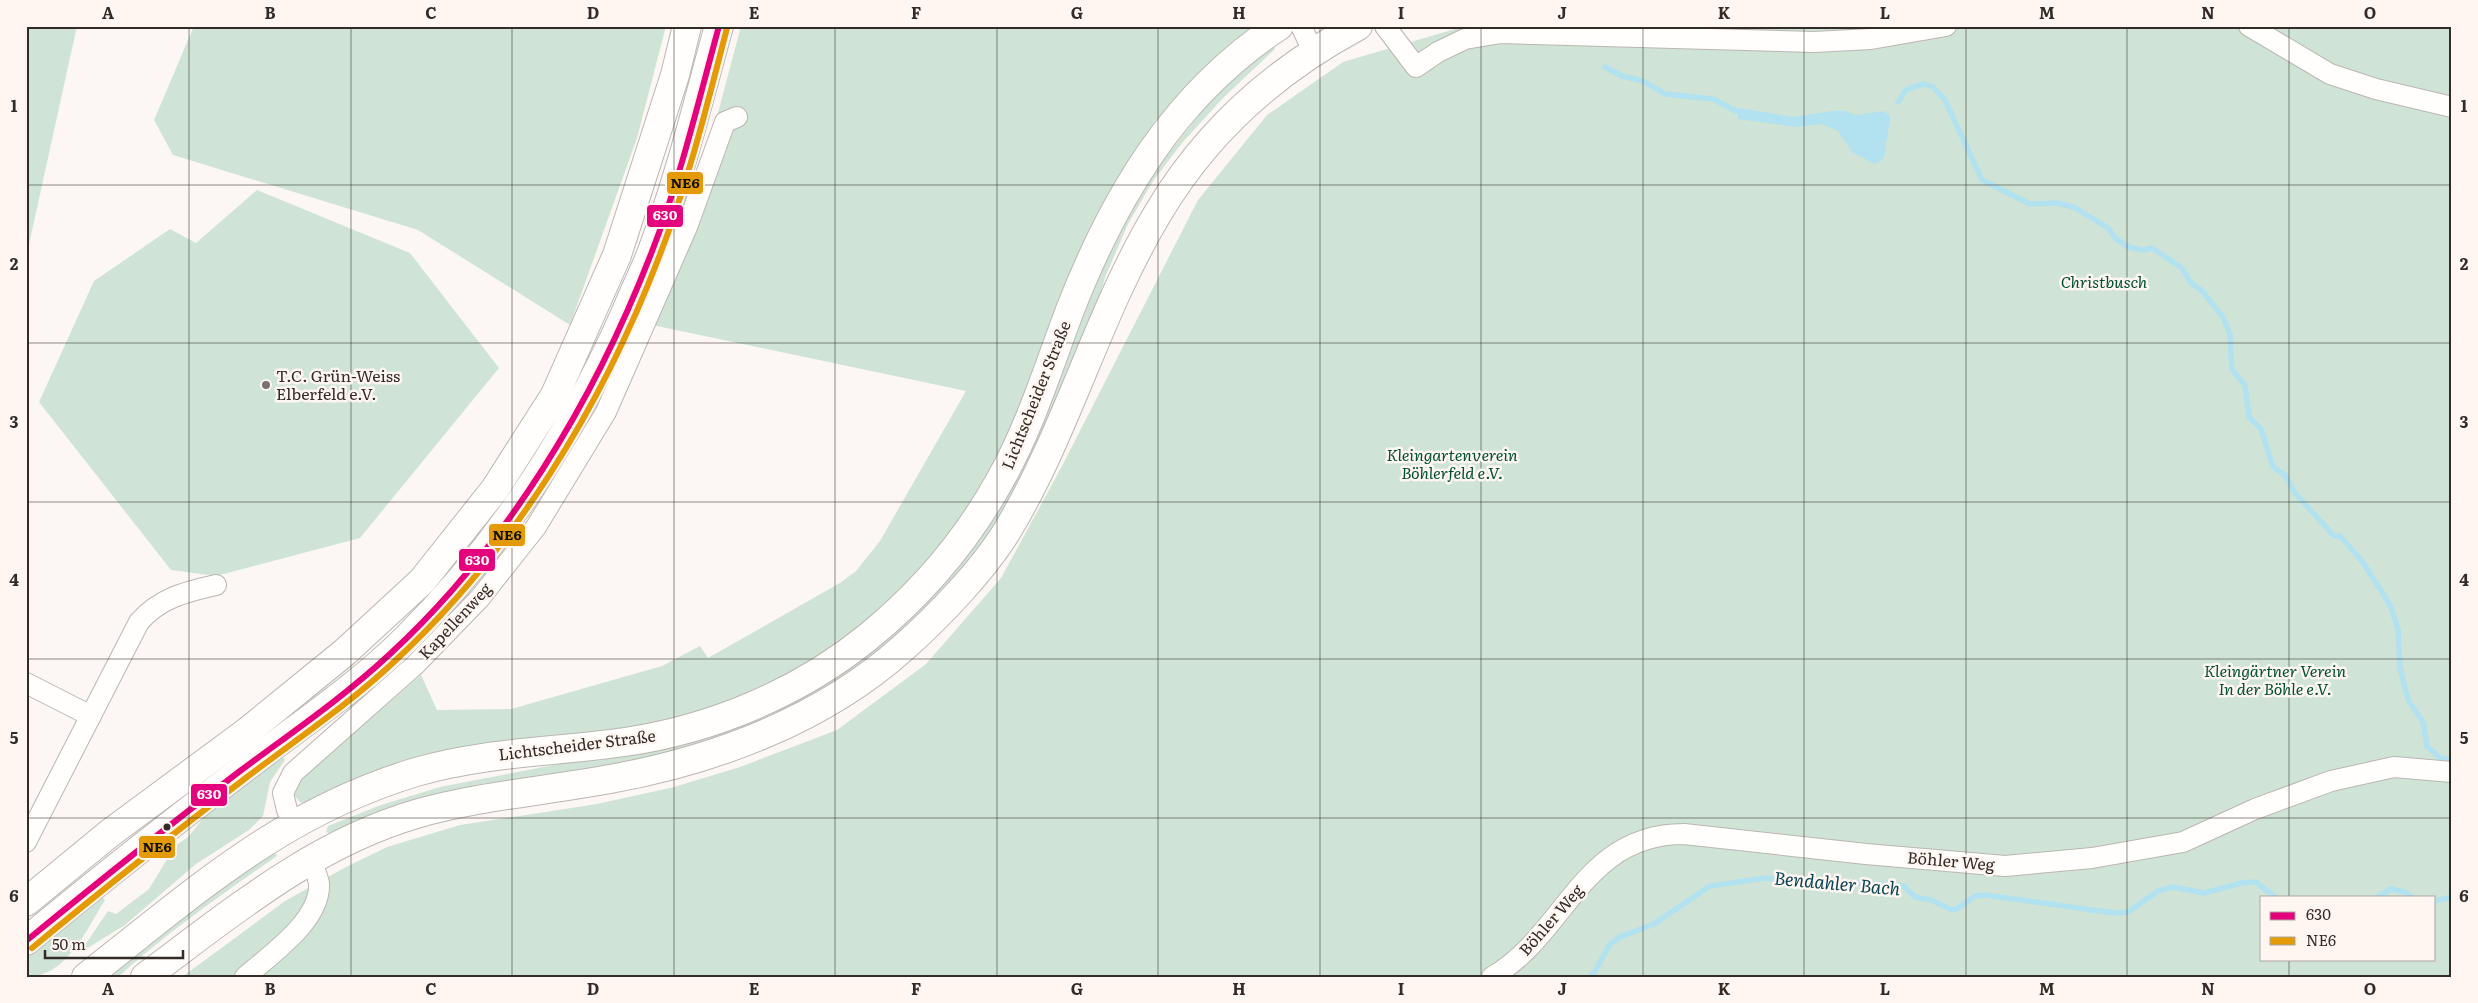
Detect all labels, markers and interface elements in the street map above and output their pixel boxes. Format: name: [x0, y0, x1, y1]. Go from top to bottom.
text: A: [102, 0, 114, 24]
text: B: [264, 0, 276, 24]
text: C: [425, 0, 437, 24]
text: D: [587, 0, 599, 24]
text: E: [749, 0, 760, 24]
text: F: [911, 0, 921, 24]
text: G: [1071, 0, 1083, 24]
text: H: [1232, 0, 1246, 24]
text: I: [1398, 0, 1404, 24]
text: J: [1557, 0, 1567, 24]
text: K: [1718, 0, 1731, 24]
text: L: [1880, 0, 1890, 24]
text: M: [2039, 0, 2055, 24]
text: N: [2201, 0, 2215, 24]
text: O: [2364, 0, 2376, 24]
text: 1: [11, 93, 18, 117]
text: 1: [2461, 93, 2468, 117]
line badge: NE6: [666, 171, 704, 195]
text: NE6: [670, 172, 700, 192]
line badge: 630: [646, 204, 684, 228]
text: 630: [653, 204, 678, 224]
text: 2: [10, 251, 19, 275]
text: 2: [2460, 251, 2469, 275]
park label: Christbusch: [2061, 269, 2148, 293]
street label: Lichtscheider Straße: [994, 317, 1076, 472]
place label: T.C. Grün-Weiss Elberfeld e.V.: [276, 363, 400, 405]
marker: T.C. Grün-Weiss Elberfeld e.V.: [260, 379, 272, 391]
text: 3: [10, 409, 19, 433]
text: 3: [2460, 409, 2469, 433]
park label: Kleingartenverein Böhlerfeld e.V.: [1386, 442, 1518, 484]
line badge: NE6: [488, 523, 526, 547]
text: NE6: [492, 524, 522, 544]
line badge: 630: [458, 548, 496, 572]
text: 630: [465, 549, 490, 569]
text: 4: [9, 567, 19, 591]
text: 4: [2459, 567, 2469, 591]
street label: Kapellenweg: [412, 576, 496, 664]
park label: Kleingärtner Verein In der Böhle e.V.: [2204, 658, 2346, 700]
street label: Lichtscheider Straße: [497, 722, 657, 766]
text: 5: [10, 725, 19, 749]
text: 5: [2460, 725, 2469, 749]
line badge: 630: [190, 783, 228, 807]
text: 630: [197, 783, 222, 803]
unlabelled marker: [162, 822, 172, 832]
line badge: NE6: [138, 835, 176, 859]
text: NE6: [142, 836, 172, 856]
street label: Böhler Weg: [1906, 844, 1996, 876]
water label: Bendahler Bach: [1773, 864, 1902, 902]
street label: Böhler Weg: [1512, 878, 1588, 960]
text: 6: [9, 883, 19, 907]
text: 6: [2459, 883, 2469, 907]
legend: [2260, 896, 2436, 960]
text: 630: [2306, 902, 2331, 925]
scale bar: [45, 928, 182, 960]
text: NE6: [2306, 928, 2336, 951]
text: 50 m: [52, 932, 86, 955]
text: A: [102, 976, 114, 1000]
text: B: [264, 976, 276, 1000]
text: C: [425, 976, 437, 1000]
text: D: [587, 976, 599, 1000]
text: E: [749, 976, 760, 1000]
text: F: [911, 976, 921, 1000]
text: G: [1071, 976, 1083, 1000]
text: H: [1232, 976, 1246, 1000]
text: I: [1398, 976, 1404, 1000]
text: J: [1557, 976, 1567, 1000]
text: K: [1718, 976, 1731, 1000]
text: L: [1880, 976, 1890, 1000]
text: M: [2039, 976, 2055, 1000]
text: N: [2201, 976, 2215, 1000]
text: O: [2364, 976, 2376, 1000]

